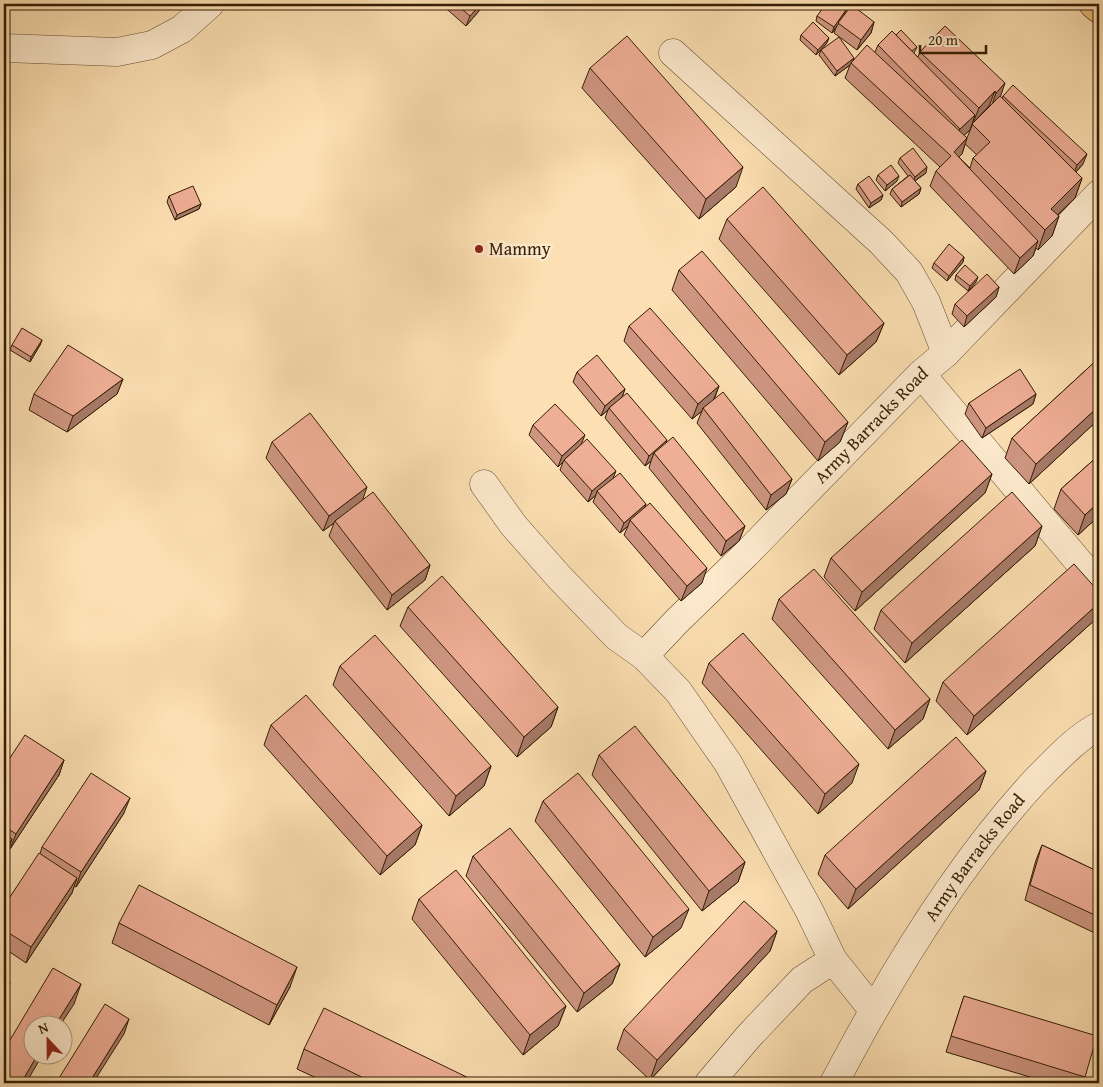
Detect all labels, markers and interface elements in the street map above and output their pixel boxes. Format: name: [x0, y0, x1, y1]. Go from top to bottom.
scale bar: [920, 22, 987, 54]
text: 20 m: [928, 29, 959, 50]
place label: Mammy: [489, 235, 551, 262]
marker: Mammy: [473, 243, 485, 255]
street label: Army Barracks Road: [808, 360, 934, 489]
street label: Army Barracks Road: [917, 787, 1031, 927]
north arrow: [22, 1014, 72, 1064]
text: N: [35, 1017, 52, 1039]

